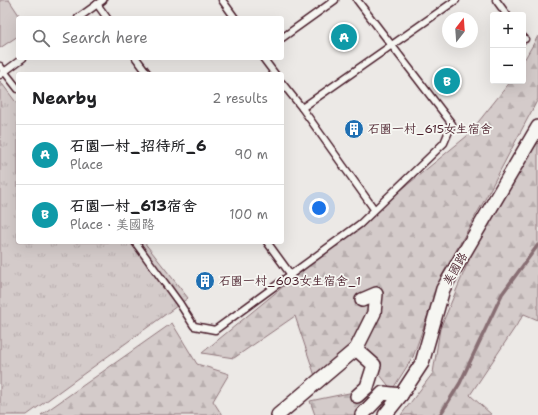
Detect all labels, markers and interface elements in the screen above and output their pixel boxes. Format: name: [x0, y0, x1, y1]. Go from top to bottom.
north arrow: [442, 12, 478, 48]
map controls: [490, 12, 526, 84]
button: +: [490, 12, 526, 48]
search box: [16, 16, 284, 60]
pin: A: [331, 22, 357, 52]
icon: search: [30, 27, 52, 49]
text: Search here: [62, 28, 148, 48]
button: −: [490, 48, 526, 84]
pin: B: [434, 66, 460, 96]
text: Nearby: [32, 87, 97, 109]
text: 2 results: [212, 90, 268, 107]
building icon: 石園一村_615女生宿舍: [343, 118, 365, 140]
place label: 石園一村_615女生宿舍: [368, 121, 492, 137]
text: 石園一村_招待所_6: [70, 136, 207, 156]
text: A: [40, 146, 50, 163]
text: 90 m: [234, 146, 268, 163]
text: Place: [70, 156, 103, 173]
text: 石園一村_613宿舍: [70, 196, 197, 216]
your location: [309, 198, 329, 218]
text: B: [41, 206, 49, 223]
text: 100 m: [229, 206, 268, 223]
text: Place · 美國路: [70, 216, 155, 233]
street label: 美國路: [439, 249, 471, 289]
building icon: 石園一村_603女生宿舍_1: [194, 270, 216, 292]
place label: 石園一村_603女生宿舍_1: [219, 273, 361, 289]

